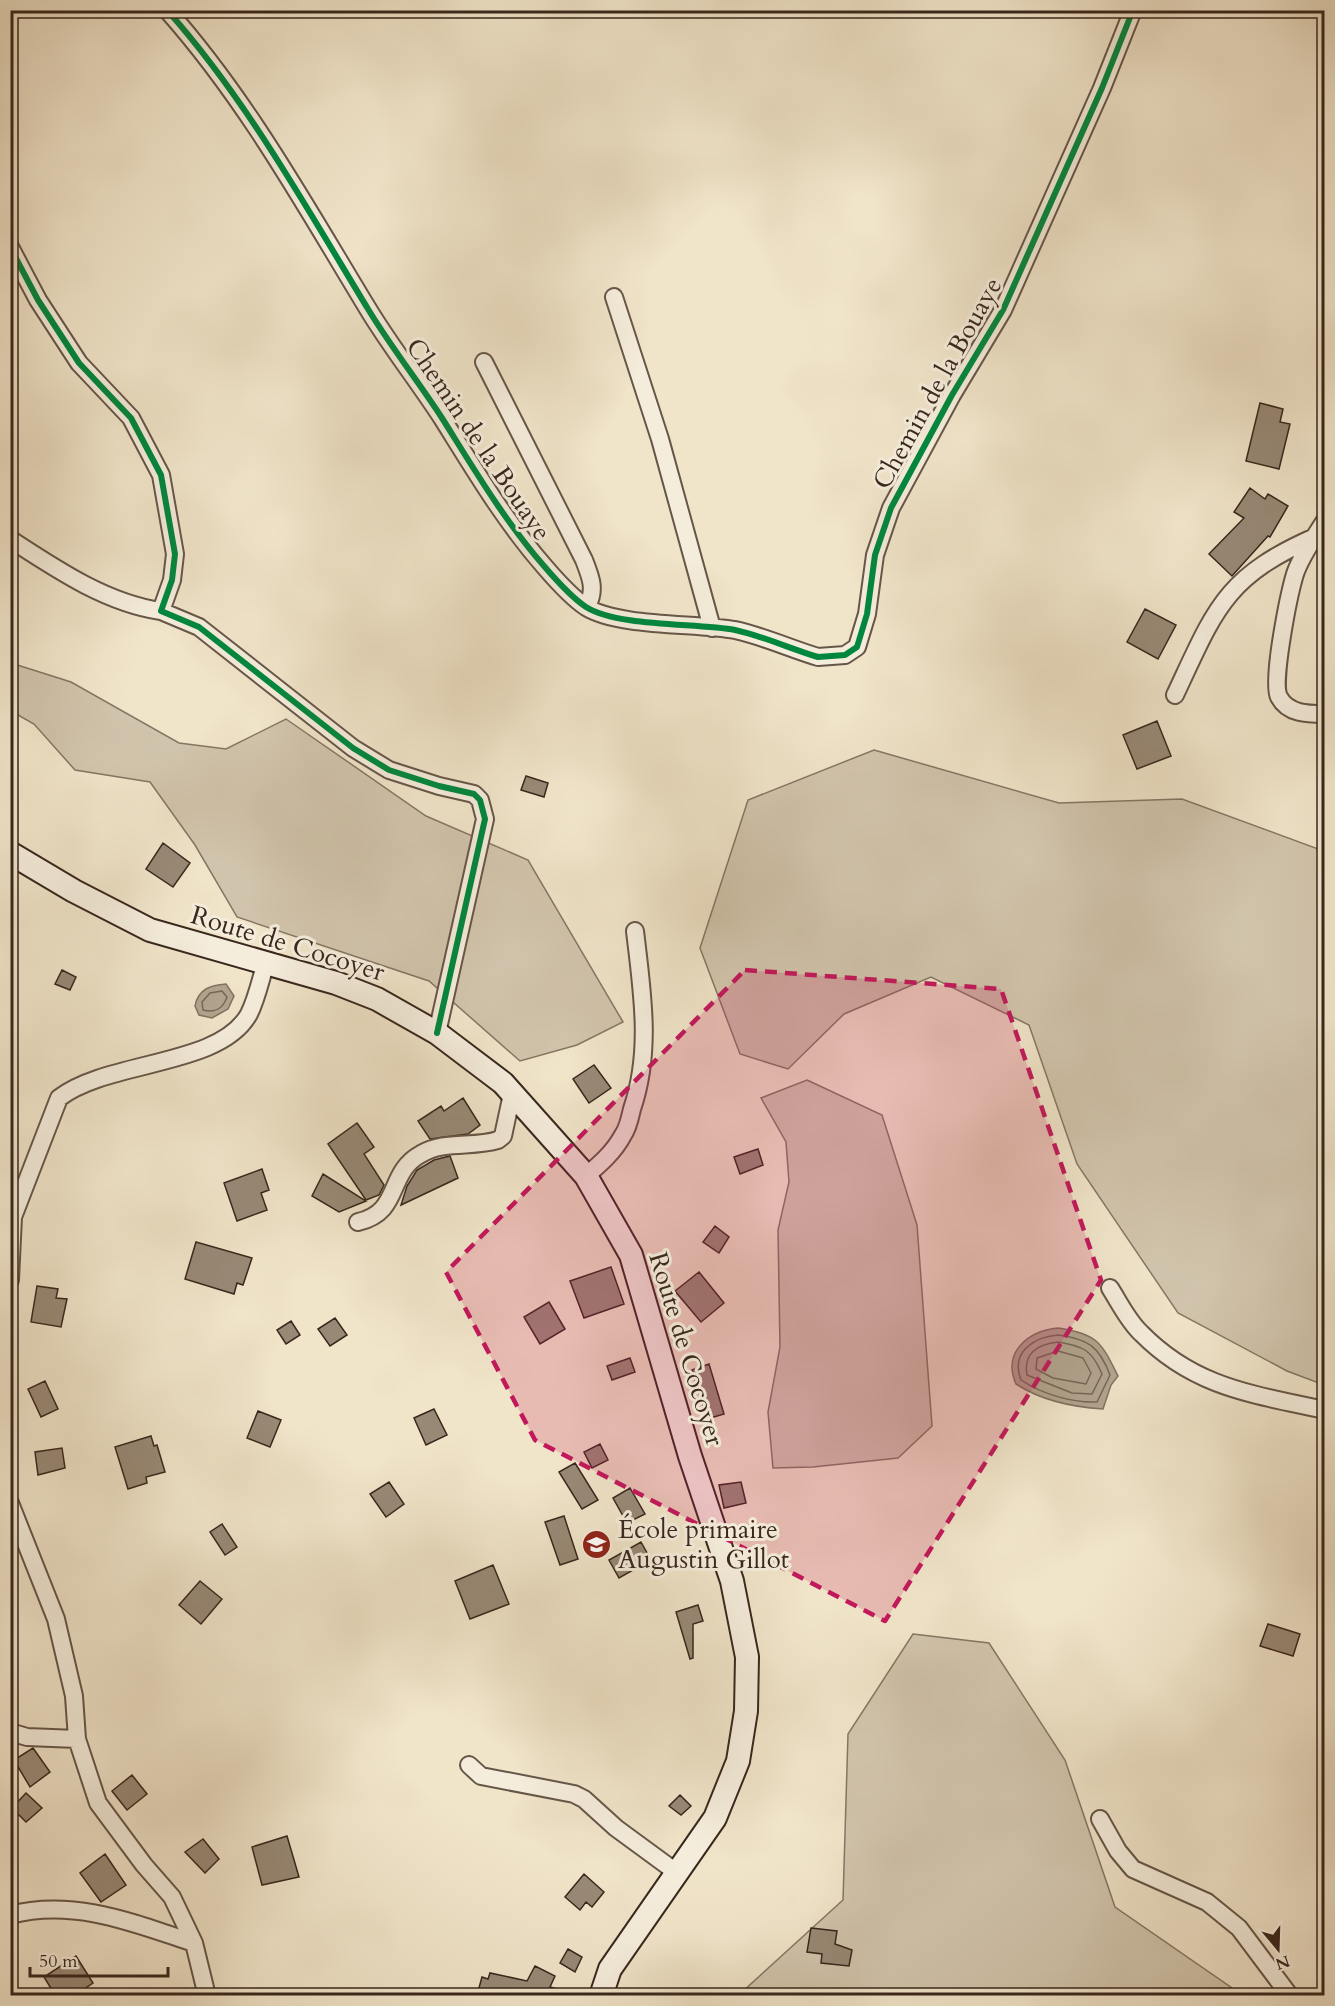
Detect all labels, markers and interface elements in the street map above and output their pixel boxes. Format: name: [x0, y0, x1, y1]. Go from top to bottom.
street label: Chemin de la Bouaye: [865, 271, 1010, 495]
street label: Chemin de la Bouaye: [398, 331, 559, 547]
street label: Route de Cocoyer: [187, 897, 389, 990]
street label: Route de Cocoyer: [640, 1248, 733, 1451]
place label: École primaire Augustin Gillot: [618, 1512, 789, 1577]
school or university icon: École primaire Augustin Gillot: [581, 1528, 613, 1560]
north arrow: [1248, 1919, 1308, 1979]
scale bar: [30, 1940, 168, 1978]
text: 50 m: [39, 1949, 78, 1974]
text: N: [1272, 1950, 1293, 1975]

